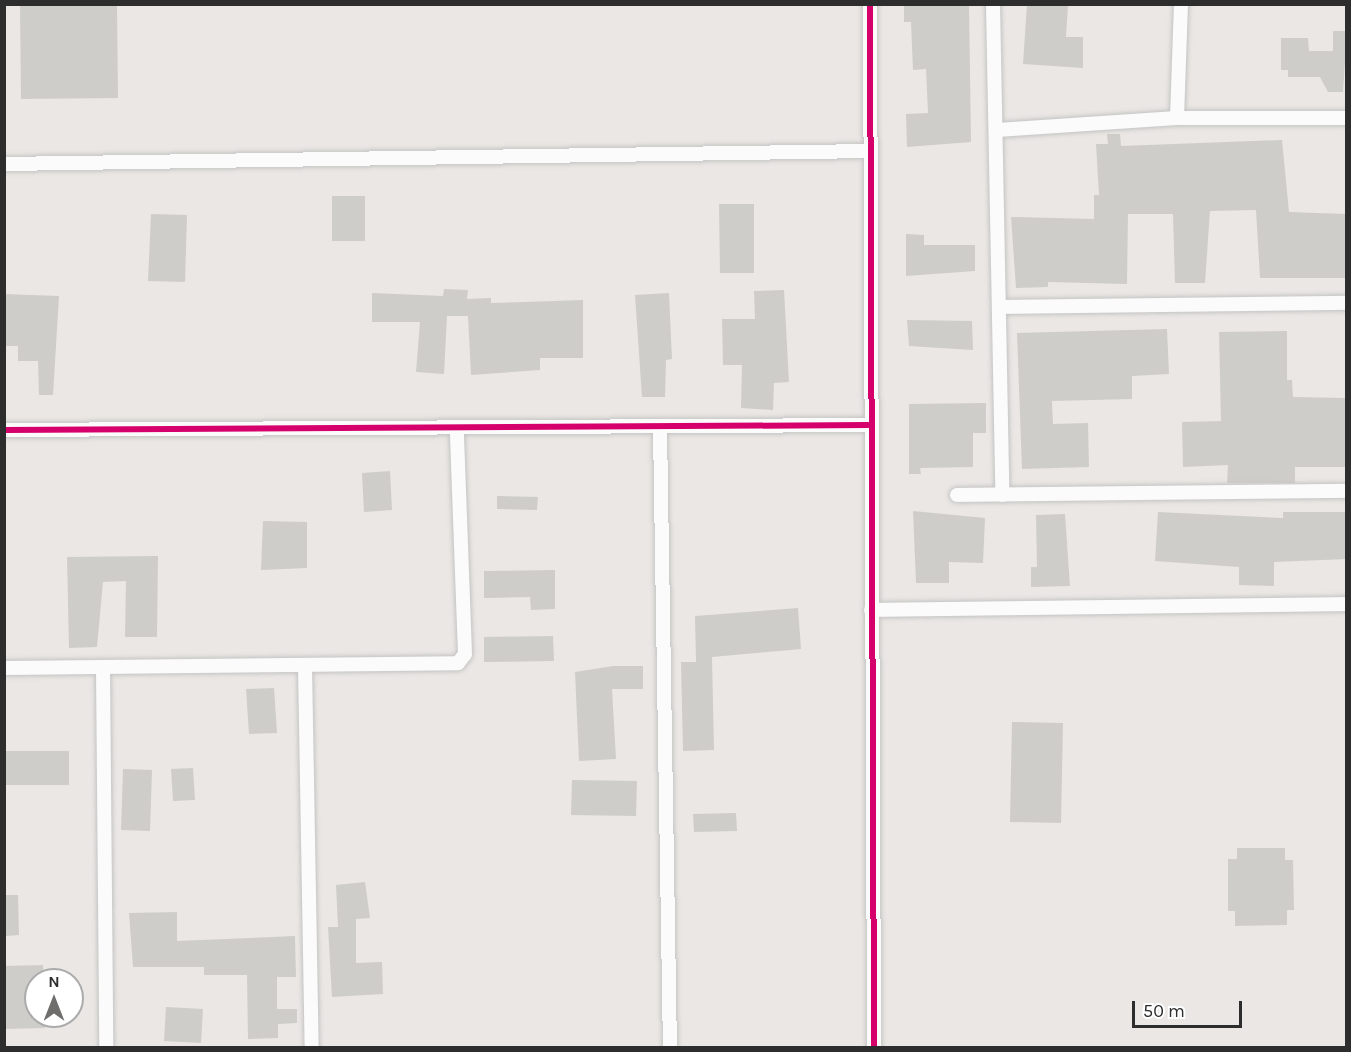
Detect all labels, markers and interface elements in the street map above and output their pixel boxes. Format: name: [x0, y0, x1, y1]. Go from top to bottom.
north arrow: [24, 968, 84, 1028]
text: N: [48, 972, 60, 991]
scale bar: [1135, 989, 1244, 1027]
text: 50 m: [1143, 1000, 1185, 1022]

